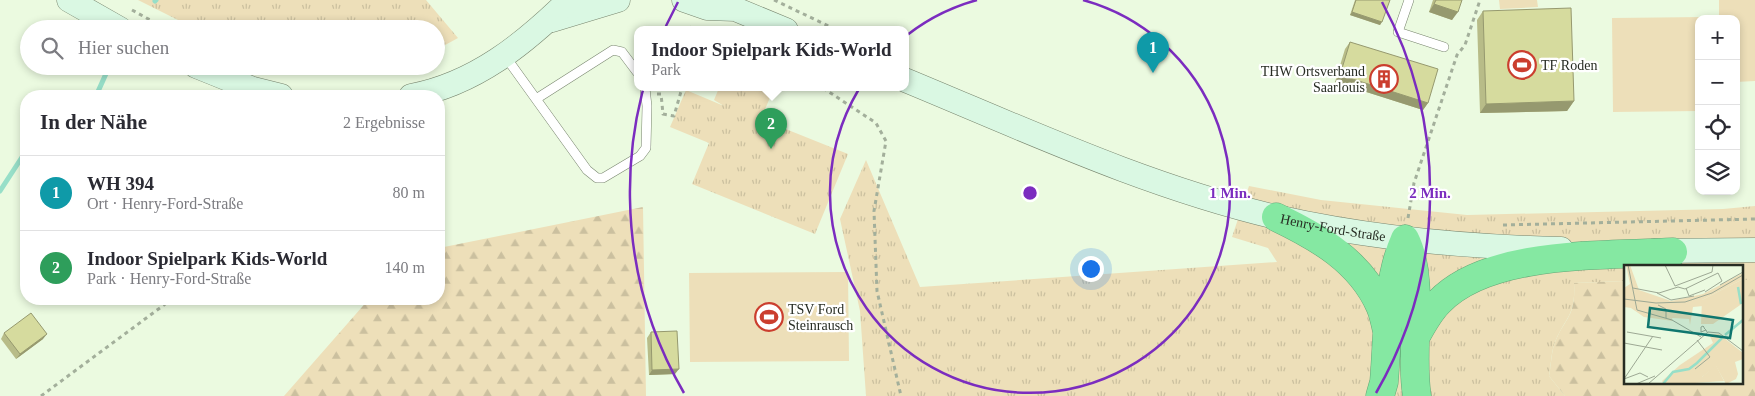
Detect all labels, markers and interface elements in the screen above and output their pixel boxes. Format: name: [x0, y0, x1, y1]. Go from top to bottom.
map controls: [1695, 15, 1740, 195]
button: +: [1695, 15, 1740, 60]
search box: [20, 20, 445, 75]
popup: [634, 26, 909, 91]
pin: 1: [1137, 32, 1169, 73]
icon: search: [38, 34, 66, 62]
text: Hier suchen: [78, 37, 169, 58]
text: Indoor Spielpark Kids-World: [651, 39, 892, 60]
sports icon: TF Roden: [1507, 50, 1537, 80]
place label: TF Roden: [1541, 58, 1597, 73]
button: −: [1695, 60, 1740, 105]
text: Park: [651, 61, 681, 78]
place label: THW Ortsverband Saarlouis: [1261, 64, 1365, 95]
building icon: THW Ortsverband Saarlouis: [1369, 64, 1399, 94]
button: locate: [1695, 105, 1740, 150]
pin: 2: [755, 108, 787, 149]
text: In der Nähe: [40, 110, 147, 134]
text: 2 Ergebnisse: [343, 114, 425, 131]
button: layers: [1695, 150, 1740, 195]
text: WH 394: [87, 173, 154, 194]
text: 1: [52, 184, 60, 201]
text: 80 m: [393, 184, 425, 201]
centre of rings: [1021, 184, 1039, 202]
text: 1 Min.: [1209, 185, 1251, 201]
text: 2 Min.: [1409, 185, 1451, 201]
text: Ort · Henry-Ford-Straße: [87, 195, 243, 212]
street label: Henry-Ford-Straße: [1279, 211, 1387, 244]
text: Indoor Spielpark Kids-World: [87, 248, 327, 269]
your location: [1078, 256, 1104, 282]
text: 2: [52, 259, 60, 276]
text: 140 m: [385, 259, 425, 276]
inset map: [1624, 265, 1742, 384]
text: Park · Henry-Ford-Straße: [87, 270, 251, 287]
sports icon: TSV Ford Steinrausch: [754, 302, 784, 332]
place label: TSV Ford Steinrausch: [788, 302, 853, 333]

